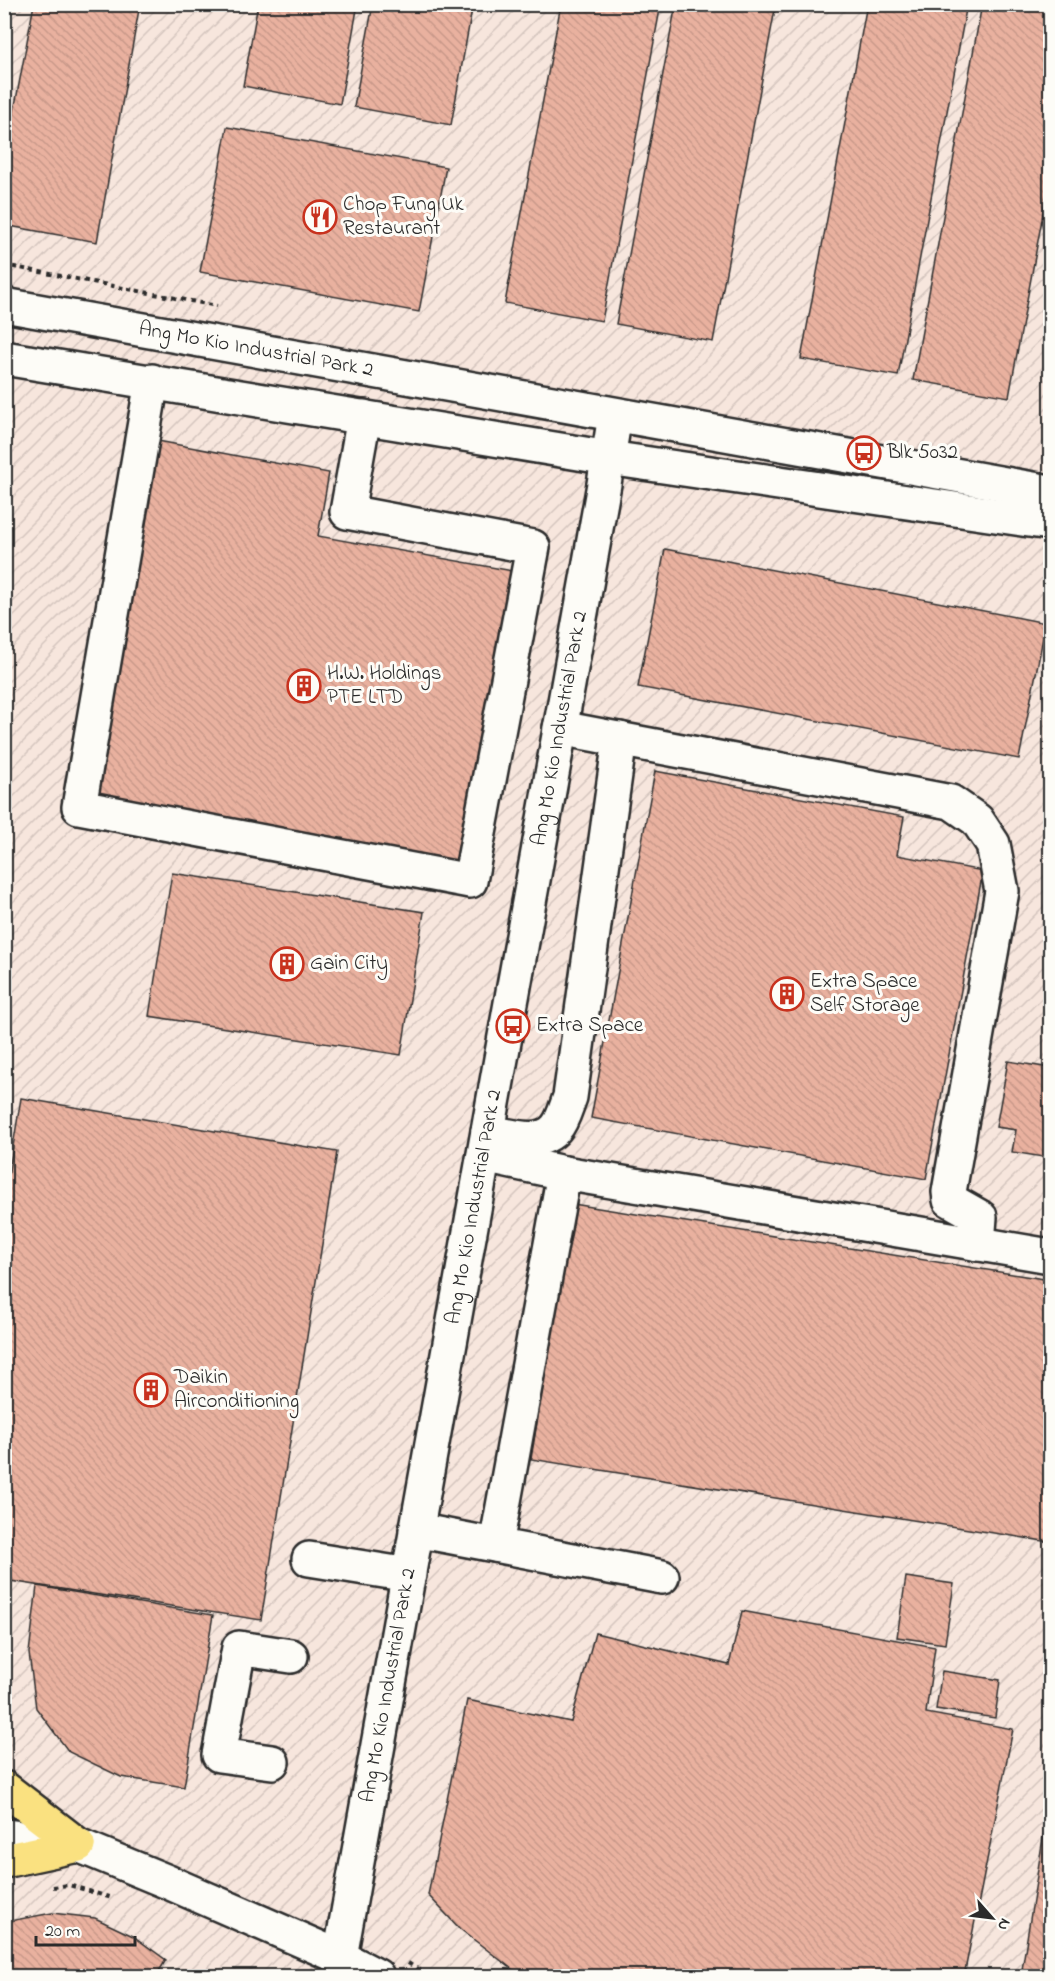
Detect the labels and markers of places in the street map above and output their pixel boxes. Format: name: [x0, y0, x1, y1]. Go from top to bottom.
place label: Chop Fung Uk Restaurant: [343, 190, 465, 244]
restaurant icon: Chop Fung Uk Restaurant: [302, 199, 338, 235]
bus stop icon: Blk 5032: [846, 435, 882, 471]
place label: Blk 5032: [886, 438, 958, 468]
place label: H.W. Holdings PTE LTD: [327, 659, 441, 713]
building icon: H.W. Holdings PTE LTD: [286, 668, 322, 704]
building icon: Gain City: [269, 946, 305, 982]
place label: Gain City: [310, 949, 388, 981]
place label: Extra Space Self Storage: [810, 967, 920, 1023]
building icon: Extra Space Self Storage: [769, 976, 805, 1012]
bus stop icon: Extra Space: [495, 1008, 531, 1044]
place label: Extra Space: [536, 1011, 644, 1041]
place label: Daikin Airconditioning: [173, 1363, 299, 1419]
building icon: Daikin Airconditioning: [133, 1372, 169, 1408]

